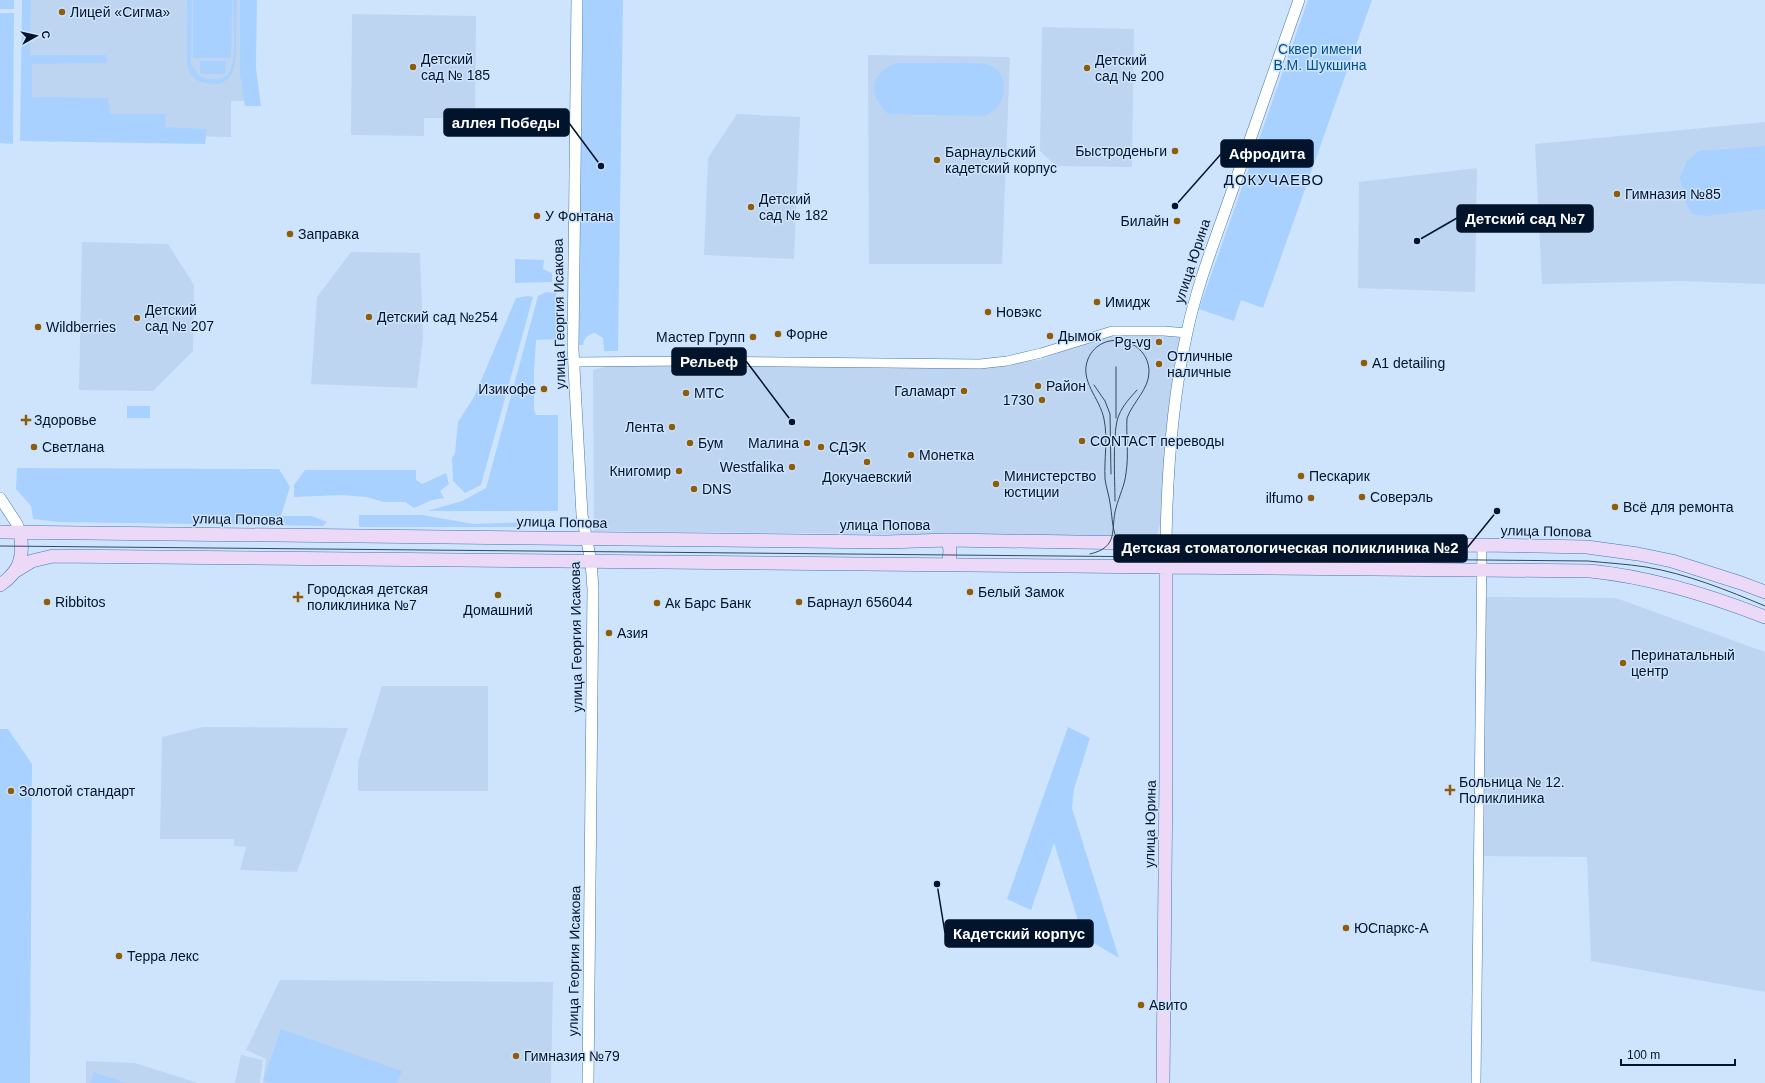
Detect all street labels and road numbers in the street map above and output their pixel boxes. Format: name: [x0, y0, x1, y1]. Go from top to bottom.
street label: улица Юрина: [1171, 217, 1213, 305]
street label: улица Георгия Исакова: [550, 238, 568, 390]
street label: улица Попова: [193, 510, 284, 528]
street label: улица Попова: [517, 513, 608, 531]
street label: улица Попова: [840, 517, 931, 533]
street label: улица Попова: [1501, 522, 1592, 540]
street label: улица Георгия Исакова: [567, 561, 585, 713]
street label: улица Юрина: [1141, 780, 1159, 868]
street label: улица Георгия Исакова: [565, 885, 583, 1037]

